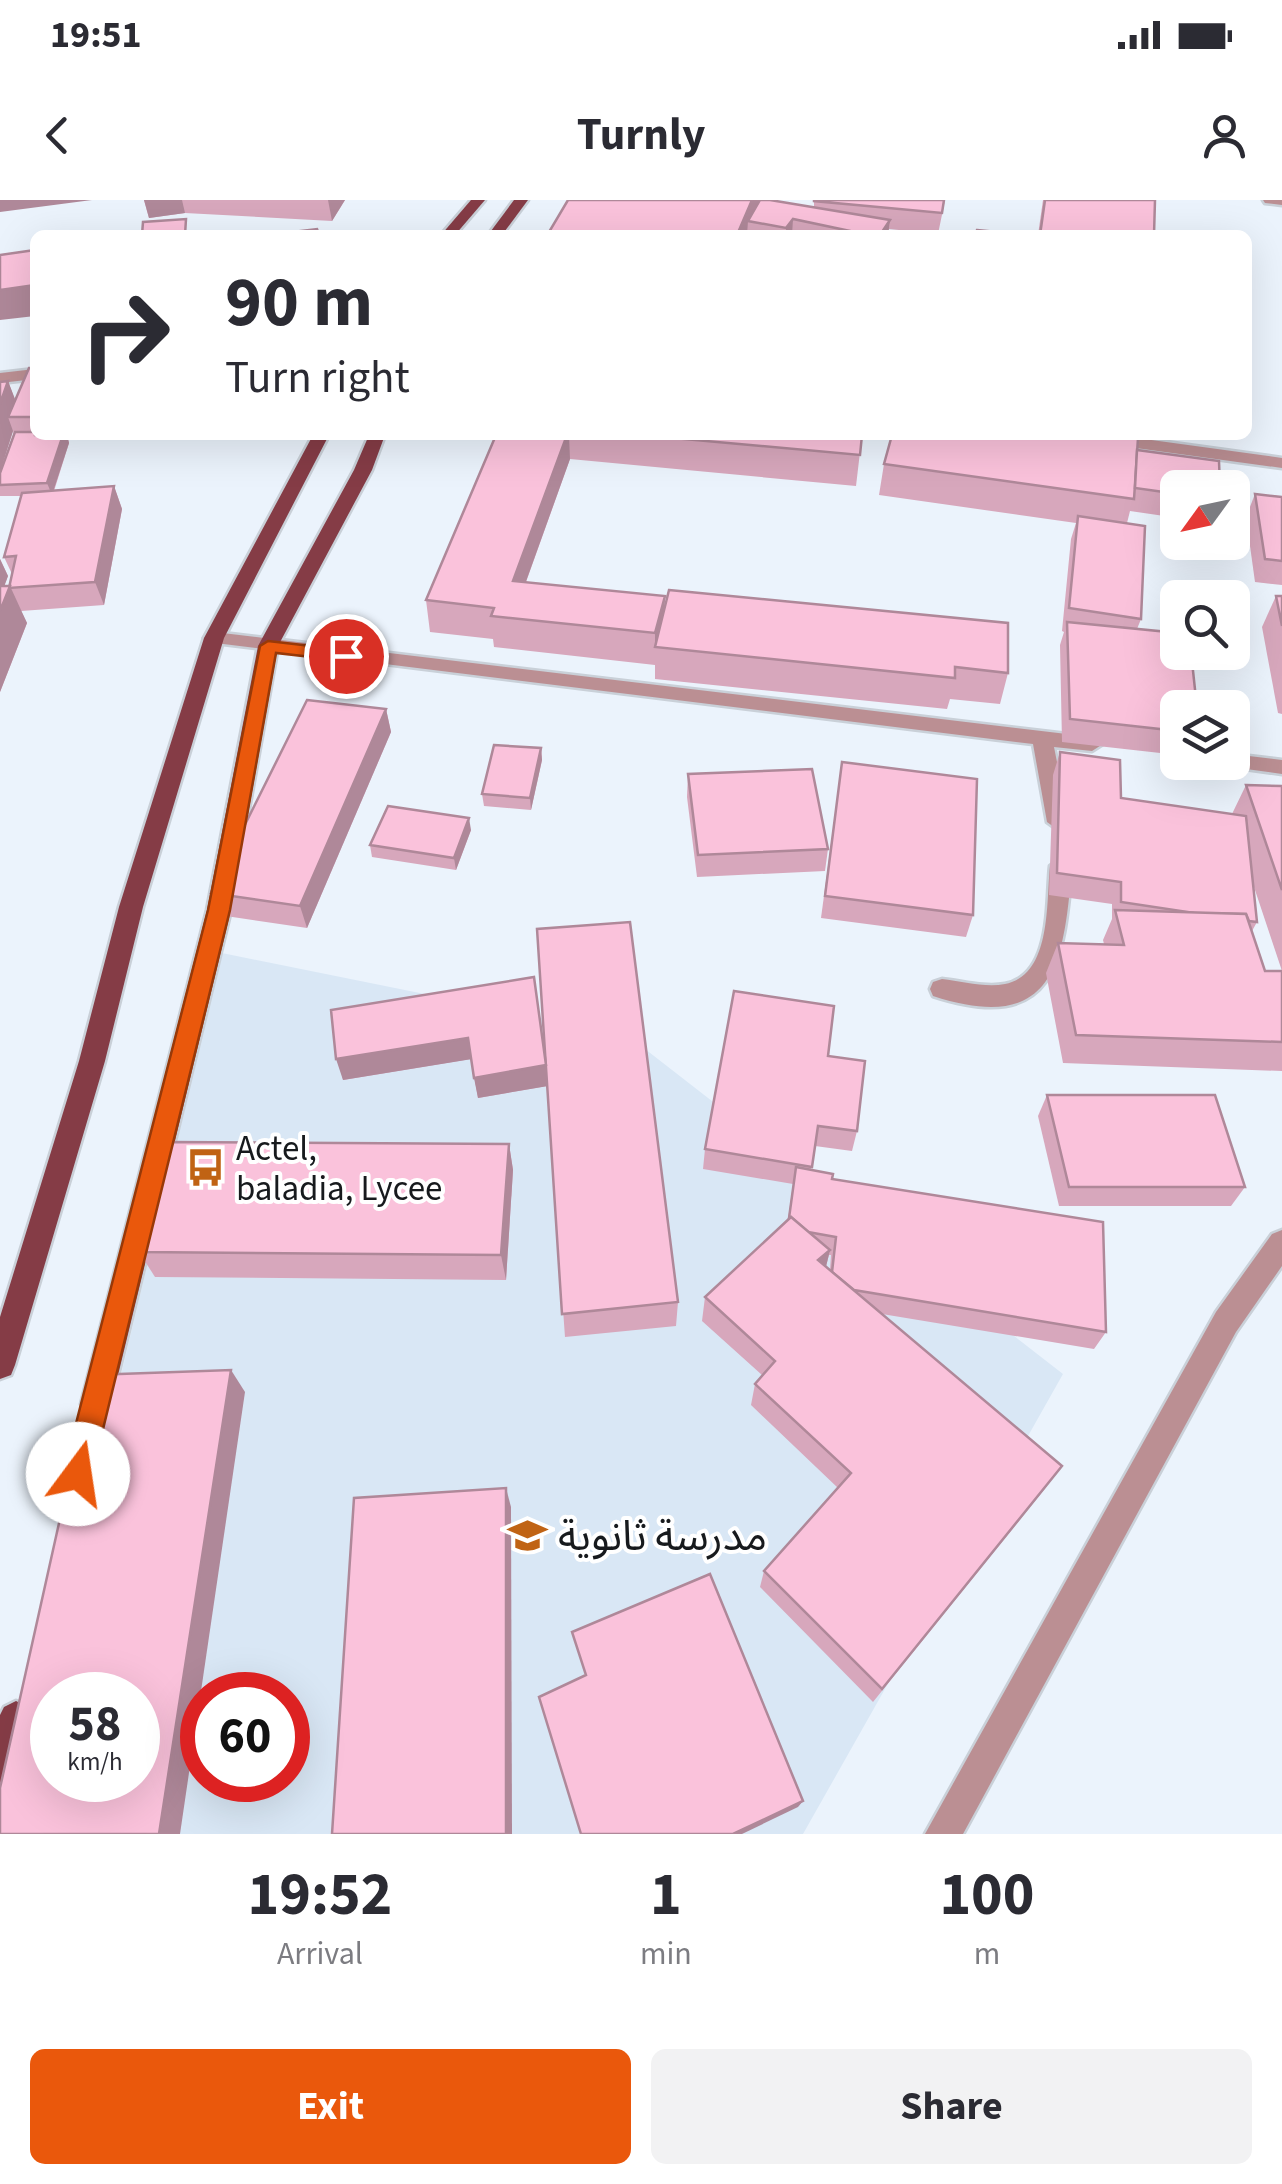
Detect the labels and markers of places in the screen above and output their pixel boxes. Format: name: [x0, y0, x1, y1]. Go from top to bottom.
pin: [304, 614, 389, 699]
place label: Actel, baladia, Lycee: [236, 1124, 442, 1214]
bus stop icon: Actel, baladia, Lycee: [185, 1147, 227, 1189]
place label: مدرسة ثانوية: [558, 1507, 767, 1567]
school or university icon: مدرسة ثانوية: [507, 1514, 549, 1556]

